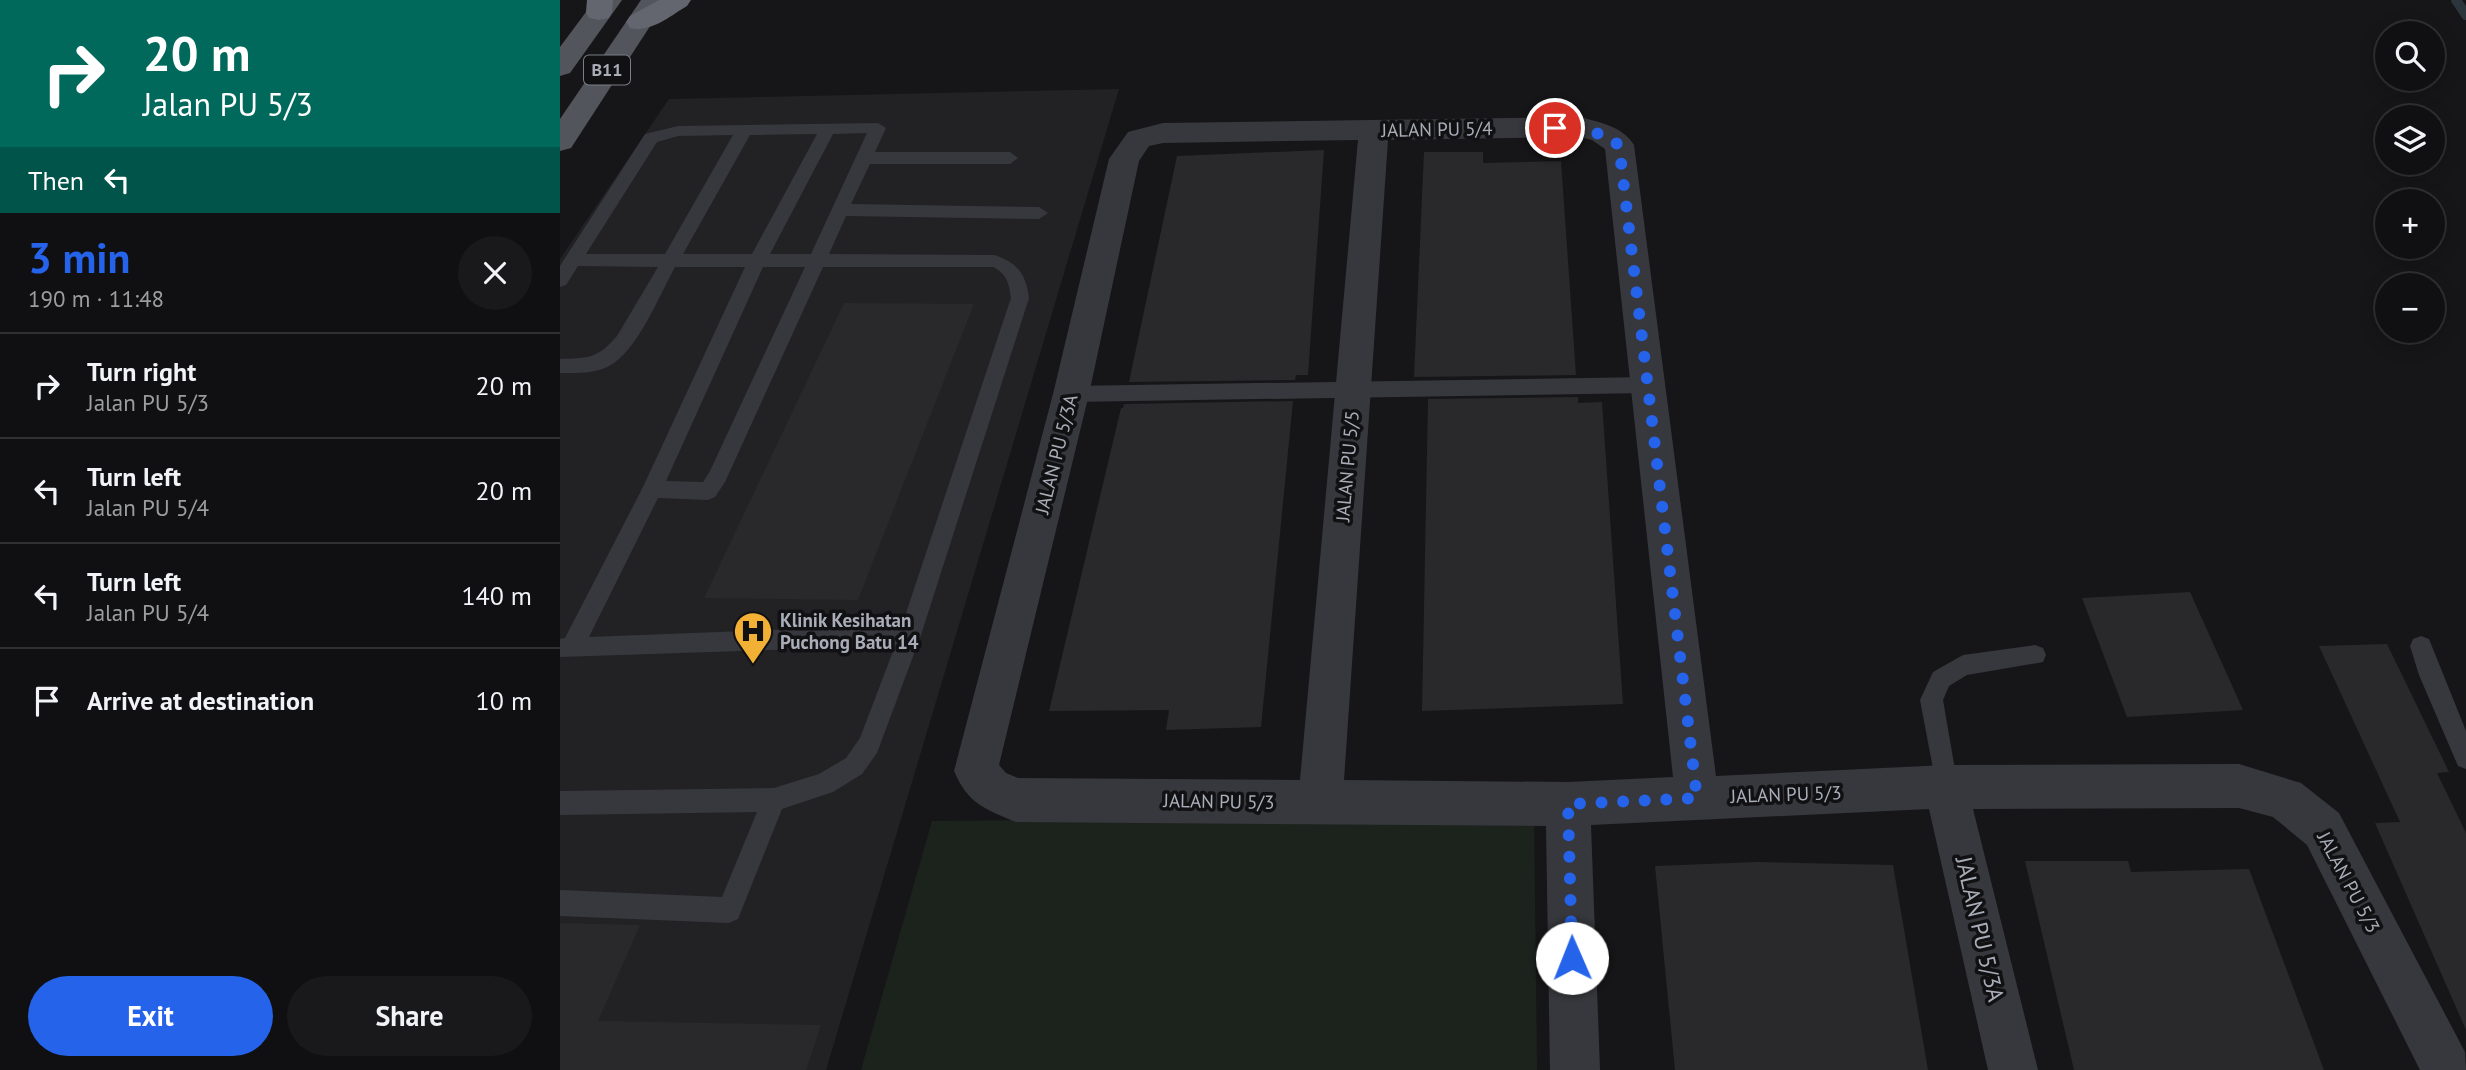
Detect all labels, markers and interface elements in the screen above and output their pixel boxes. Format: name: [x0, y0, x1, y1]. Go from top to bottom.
text: 20 m: [143, 21, 250, 85]
map controls: [2375, 21, 2445, 343]
button: search: [2375, 21, 2445, 91]
icon: right: [28, 28, 119, 119]
road number: B11: [584, 56, 630, 84]
text: Jalan PU 5/3: [143, 83, 313, 125]
pin: [1525, 98, 1585, 158]
button: layers: [2375, 105, 2445, 175]
icon: arrive: [1536, 109, 1574, 147]
street label: JALAN PU 5/4: [1380, 116, 1493, 142]
icon: left: [98, 161, 136, 199]
text: Then: [28, 164, 84, 197]
button: +: [2375, 189, 2445, 259]
text: 3 min: [28, 230, 130, 285]
button: close: [458, 236, 532, 310]
button: −: [2375, 273, 2445, 343]
text: 190 m · 11:48: [28, 284, 164, 313]
text: Turn right: [87, 355, 196, 388]
icon: right: [28, 367, 66, 405]
text: 20 m: [476, 369, 532, 402]
text: Jalan PU 5/3: [87, 388, 209, 417]
street label: JALAN PU 5/3A: [1029, 392, 1082, 517]
street label: JALAN PU 5/5: [1330, 410, 1364, 523]
text: Turn left: [87, 460, 181, 493]
icon: left: [28, 472, 66, 510]
text: 20 m: [476, 474, 532, 507]
text: Jalan PU 5/4: [87, 493, 209, 522]
text: Turn left: [87, 565, 181, 598]
icon: left: [28, 577, 66, 615]
text: 140 m: [461, 579, 532, 612]
text: Jalan PU 5/4: [87, 598, 209, 627]
place label: Klinik Kesihatan Puchong Batu 14: [780, 608, 919, 654]
hospital icon: Klinik Kesihatan Puchong Batu 14: [732, 610, 774, 665]
icon: arrive: [28, 682, 66, 720]
text: Arrive at destination: [87, 684, 314, 717]
text: 10 m: [476, 684, 532, 717]
street label: JALAN PU 5/3: [1729, 780, 1842, 808]
street label: JALAN PU 5/3: [1162, 788, 1275, 814]
street label: JALAN PU 5/3: [2312, 826, 2386, 937]
street label: JALAN PU 5/3A: [1949, 853, 2011, 1005]
position arrow: [1535, 921, 1609, 995]
button: Exit: [28, 976, 273, 1056]
button: Share: [287, 976, 532, 1056]

